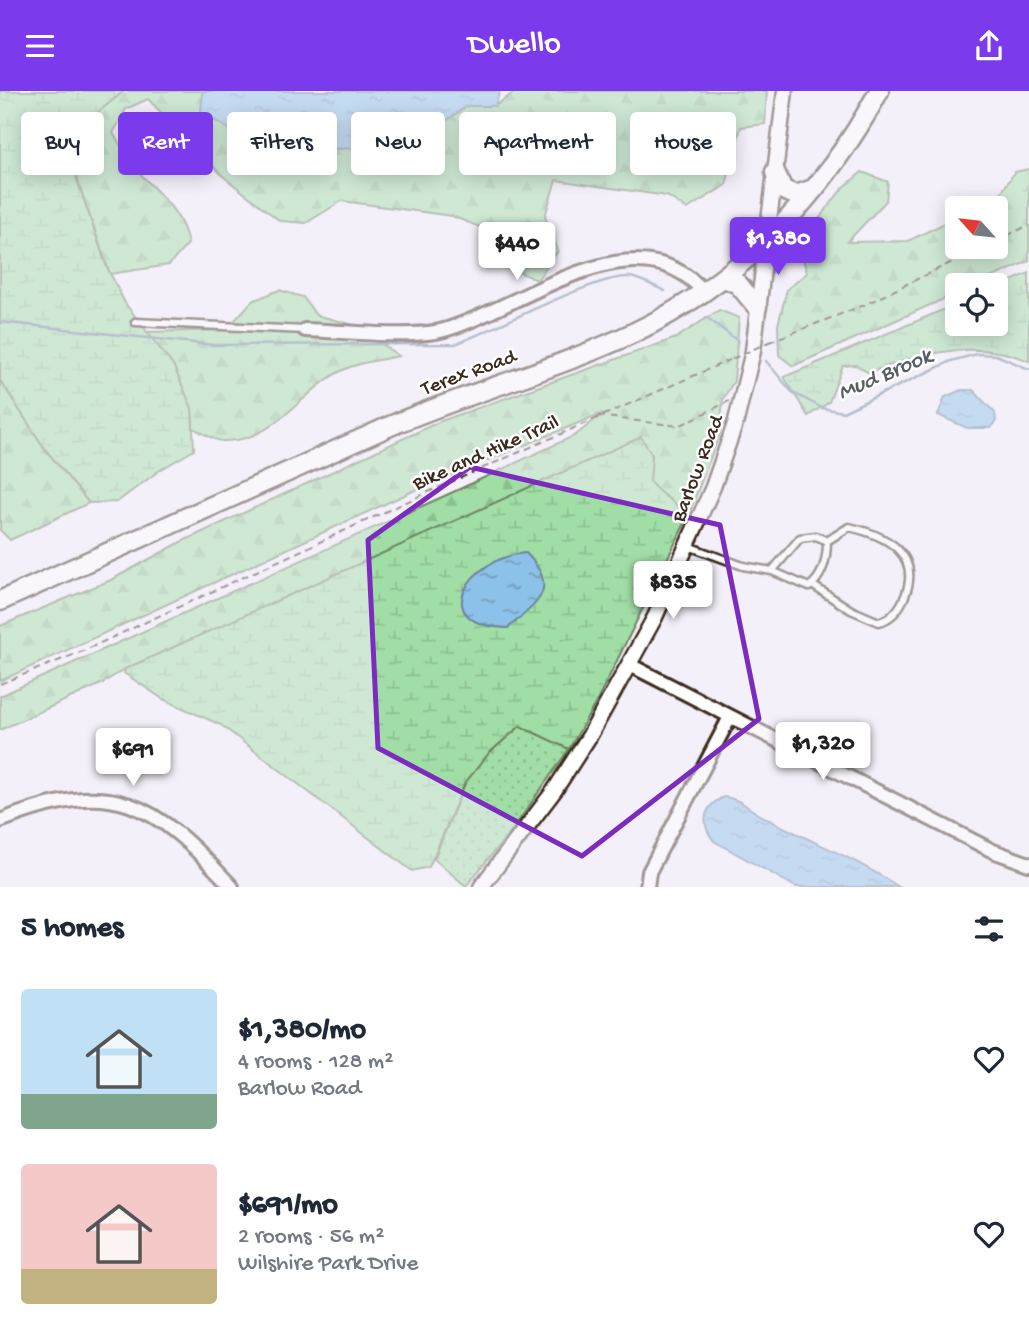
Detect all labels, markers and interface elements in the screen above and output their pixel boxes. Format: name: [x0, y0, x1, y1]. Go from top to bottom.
icon: menu: [21, 27, 59, 65]
text: Dwello: [468, 27, 561, 65]
icon: share: [970, 27, 1008, 65]
chip: Buy: [21, 112, 104, 175]
chip: Rent: [118, 112, 213, 175]
chip: Filters: [227, 112, 337, 175]
chip: New: [351, 112, 445, 175]
chip: Apartment: [459, 112, 616, 175]
chip: House: [630, 112, 736, 175]
north arrow: [945, 196, 1008, 259]
map controls: [945, 196, 1008, 336]
pin: $1,380: [721, 218, 835, 277]
pin: $440: [476, 223, 558, 282]
text: $1,380: [746, 226, 810, 253]
text: $440: [494, 231, 540, 258]
button: locate: [945, 273, 1008, 336]
water label: Mud Brook: [834, 342, 939, 407]
street label: Terex Road: [417, 345, 522, 403]
street label: Bike and Hike Trail: [409, 411, 563, 498]
street label: Barlow Road: [667, 411, 732, 527]
pin: $835: [632, 561, 714, 621]
text: $835: [650, 570, 696, 597]
pin: $1,320: [766, 723, 880, 782]
pin: $691: [92, 729, 174, 788]
text: $1,320: [791, 731, 855, 758]
text: $691: [112, 737, 154, 764]
icon: filters: [970, 910, 1008, 948]
text: 5 homes: [21, 912, 123, 947]
text: $1,380/mo: [238, 1014, 366, 1049]
icon: home: [77, 1017, 161, 1101]
icon: heart: [970, 1040, 1008, 1078]
text: 4 rooms · 128 m²: [238, 1049, 393, 1076]
text: Barlow Road: [238, 1076, 361, 1103]
text: $691/mo: [238, 1189, 338, 1224]
icon: home: [77, 1192, 161, 1276]
icon: heart: [970, 1215, 1008, 1253]
text: 2 rooms · 56 m²: [238, 1224, 384, 1251]
text: Wilshire Park Drive: [238, 1251, 418, 1278]

